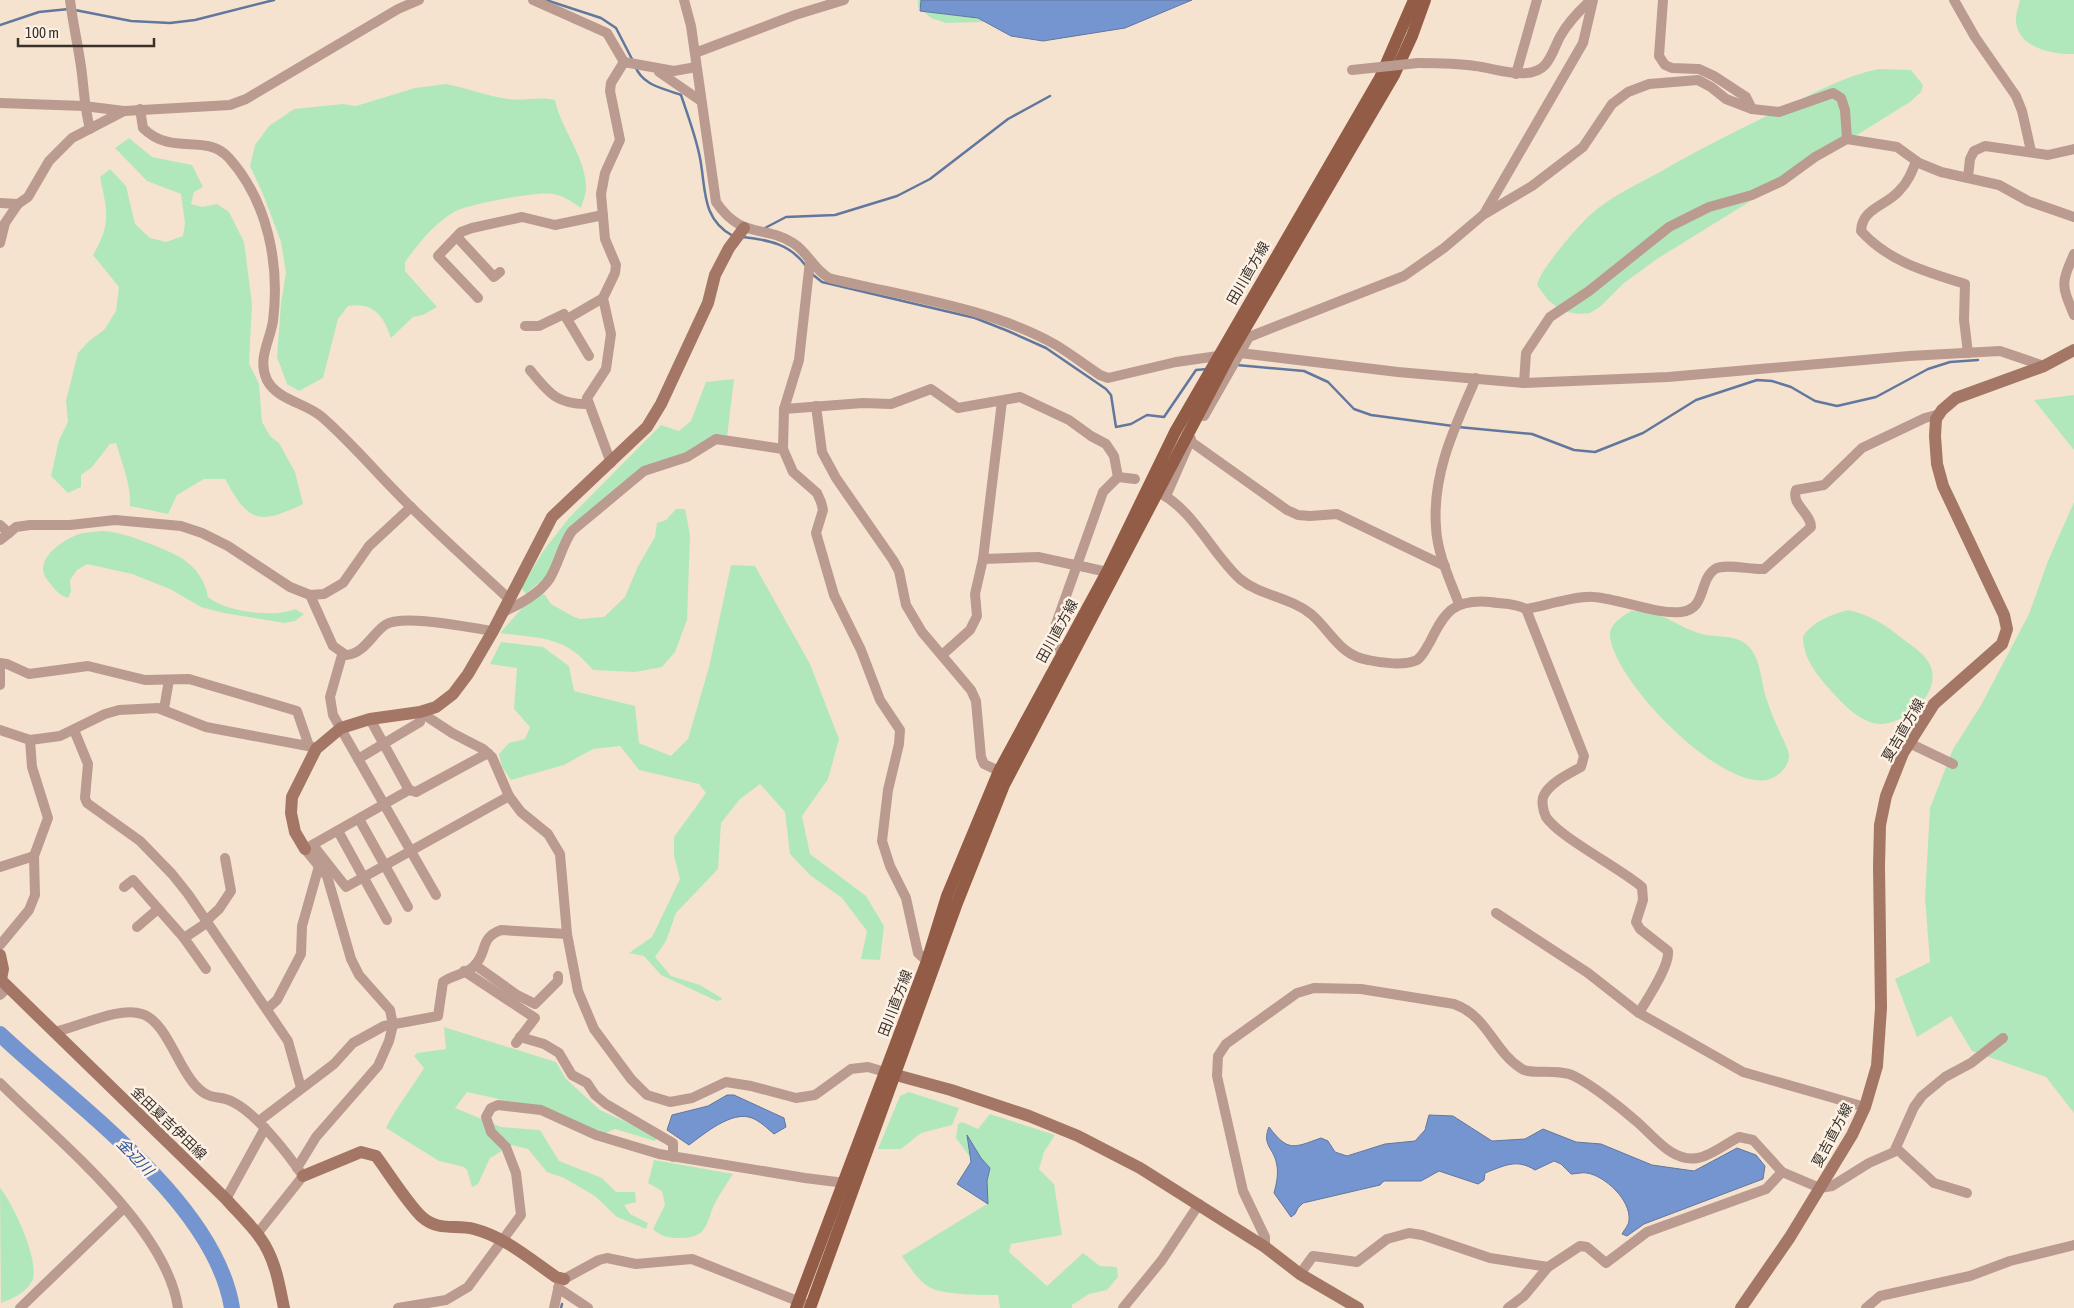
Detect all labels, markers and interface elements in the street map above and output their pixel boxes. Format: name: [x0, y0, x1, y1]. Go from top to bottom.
scale bar: [18, 15, 154, 47]
text: 100 m: [25, 24, 59, 41]
street label: 田川直方線: [1224, 239, 1272, 307]
street label: 田川直方線: [1033, 597, 1081, 665]
street label: 夏吉直方線: [1879, 696, 1927, 764]
street label: 田川直方線: [875, 967, 915, 1039]
street label: 金田夏吉伊田線: [128, 1083, 210, 1163]
street label: 夏吉直方線: [1809, 1100, 1855, 1170]
water label: 金辺川: [114, 1135, 158, 1180]

